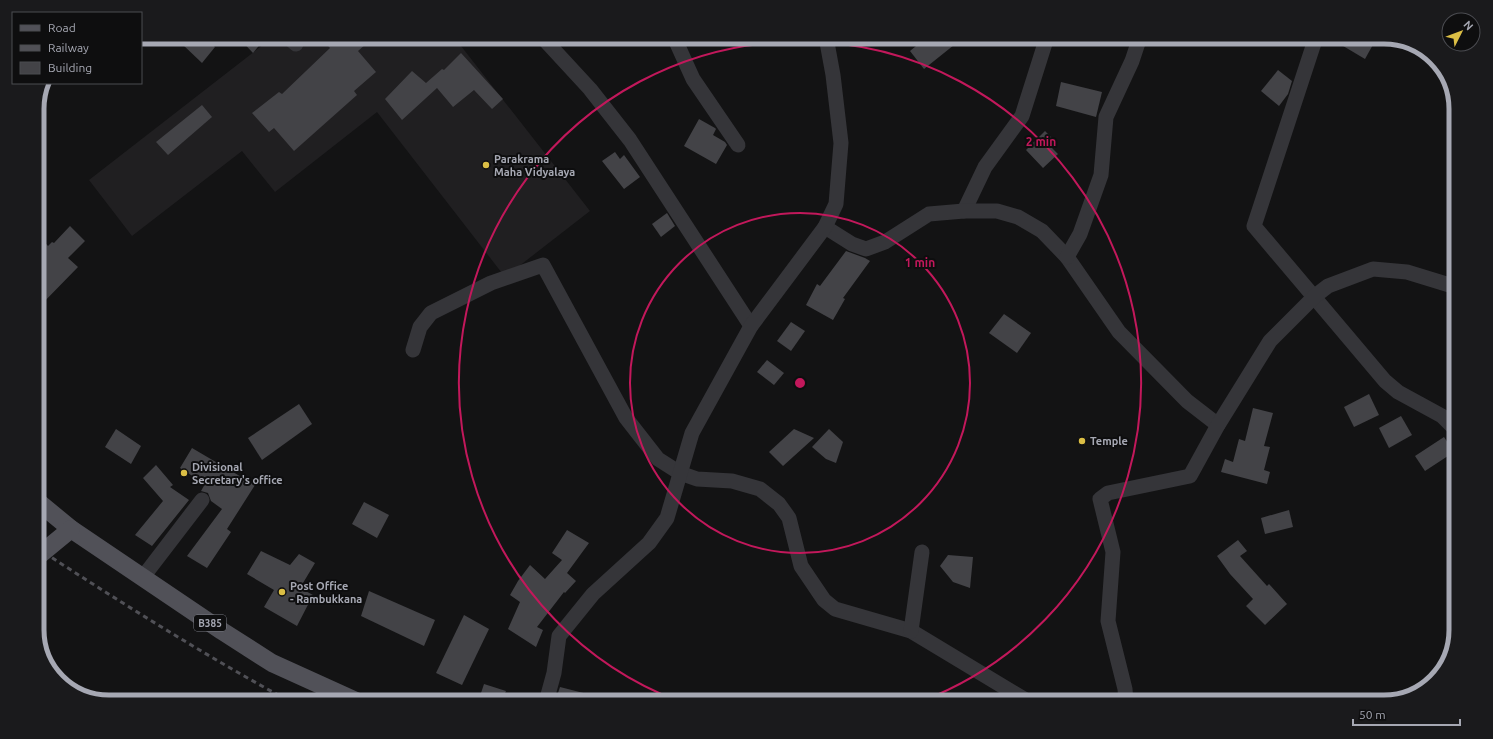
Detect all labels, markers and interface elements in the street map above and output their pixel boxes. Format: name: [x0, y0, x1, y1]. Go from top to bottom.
legend: [12, 12, 142, 84]
north arrow: [1441, 12, 1481, 52]
text: N: [1461, 18, 1476, 32]
text: Road: [48, 21, 76, 34]
text: Railway: [48, 41, 89, 54]
text: Building: [48, 61, 92, 74]
text: 2 min: [1026, 135, 1056, 148]
place label: Parakrama Maha Vidyalaya: [494, 153, 575, 178]
marker: Parakrama Maha Vidyalaya: [481, 160, 491, 170]
text: 1 min: [905, 256, 935, 269]
centre of rings: [793, 376, 807, 390]
place label: Temple: [1090, 435, 1128, 447]
marker: Temple: [1077, 436, 1087, 446]
place label: Divisional Secretary's office: [192, 461, 283, 486]
marker: Divisional Secretary's office: [179, 468, 189, 478]
place label: Post Office - Rambukkana: [290, 580, 362, 605]
marker: Post Office - Rambukkana: [277, 587, 287, 597]
road number: B385: [194, 615, 226, 631]
scale bar: [1353, 701, 1460, 727]
text: 50 m: [1359, 708, 1386, 721]

